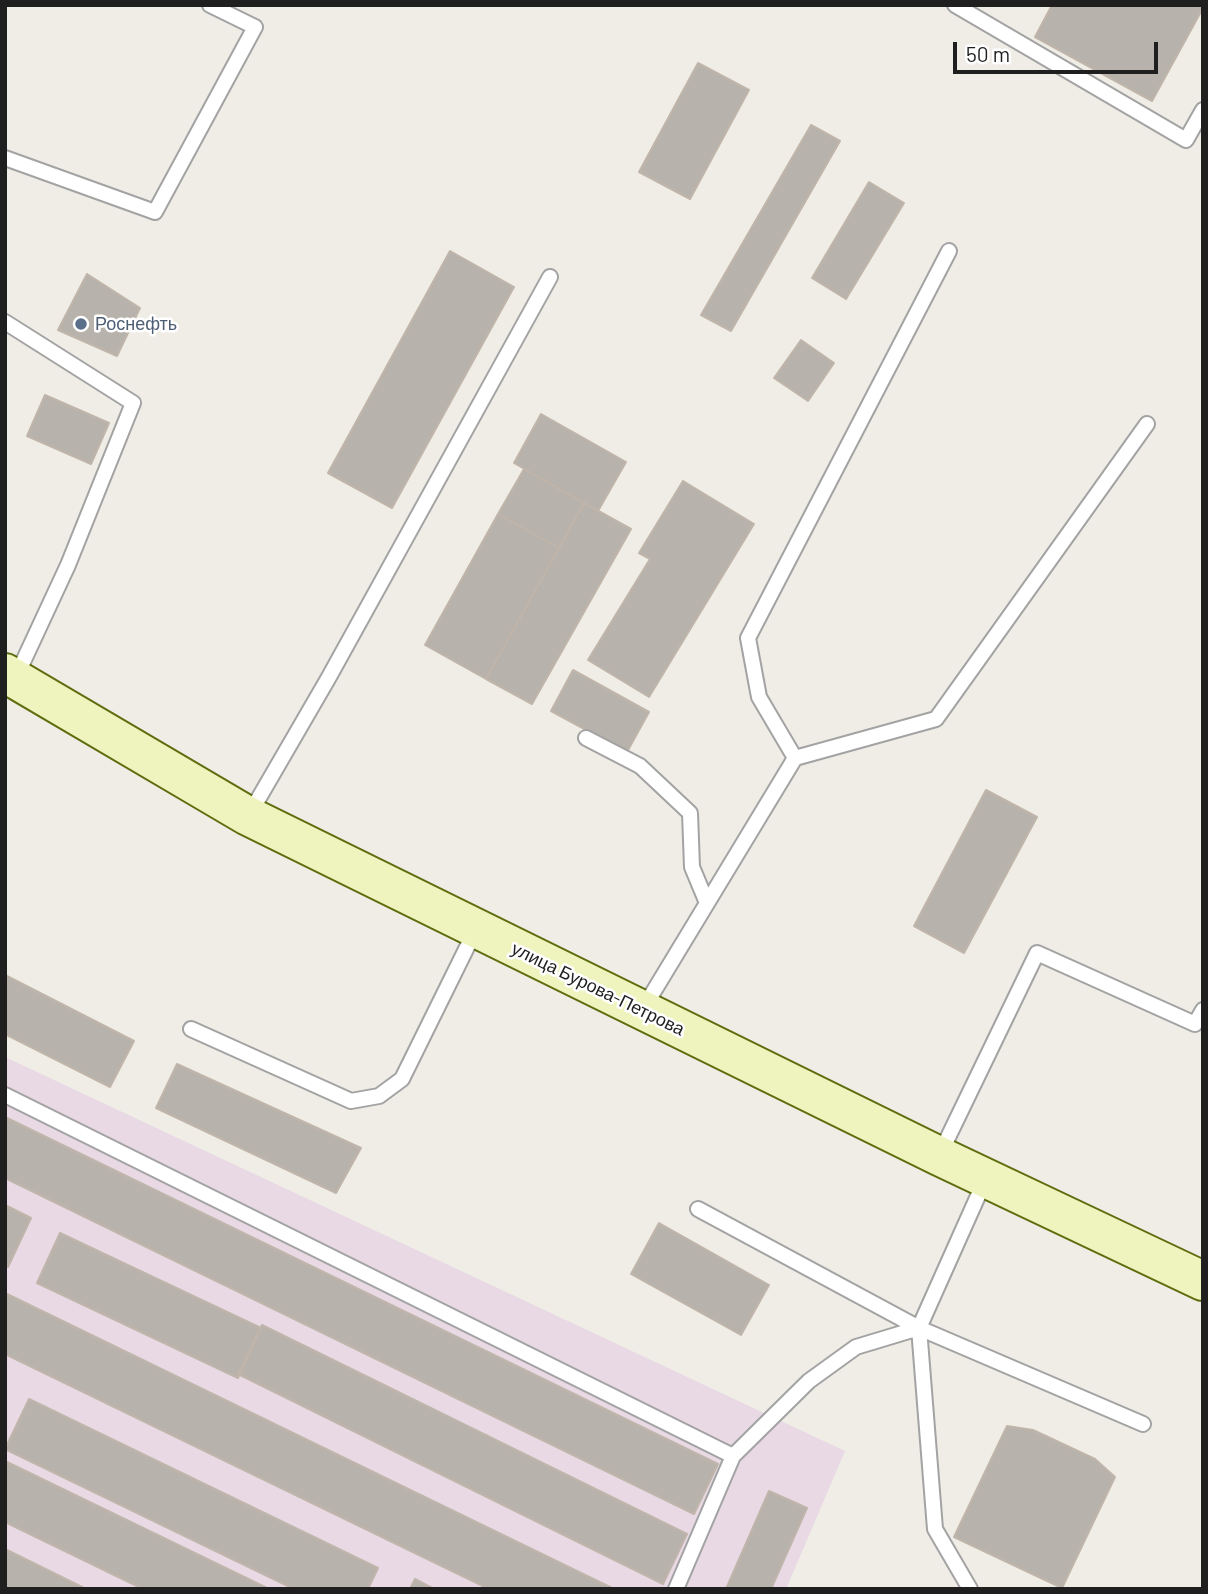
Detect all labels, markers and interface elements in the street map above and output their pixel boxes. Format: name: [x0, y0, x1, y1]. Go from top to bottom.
scale bar: [956, 28, 1161, 72]
text: 50 m: [966, 41, 1010, 66]
place label: Роснефть: [95, 313, 177, 335]
marker: Роснефть: [73, 316, 89, 332]
street label: улица Бурова-Петрова: [508, 938, 688, 1040]

